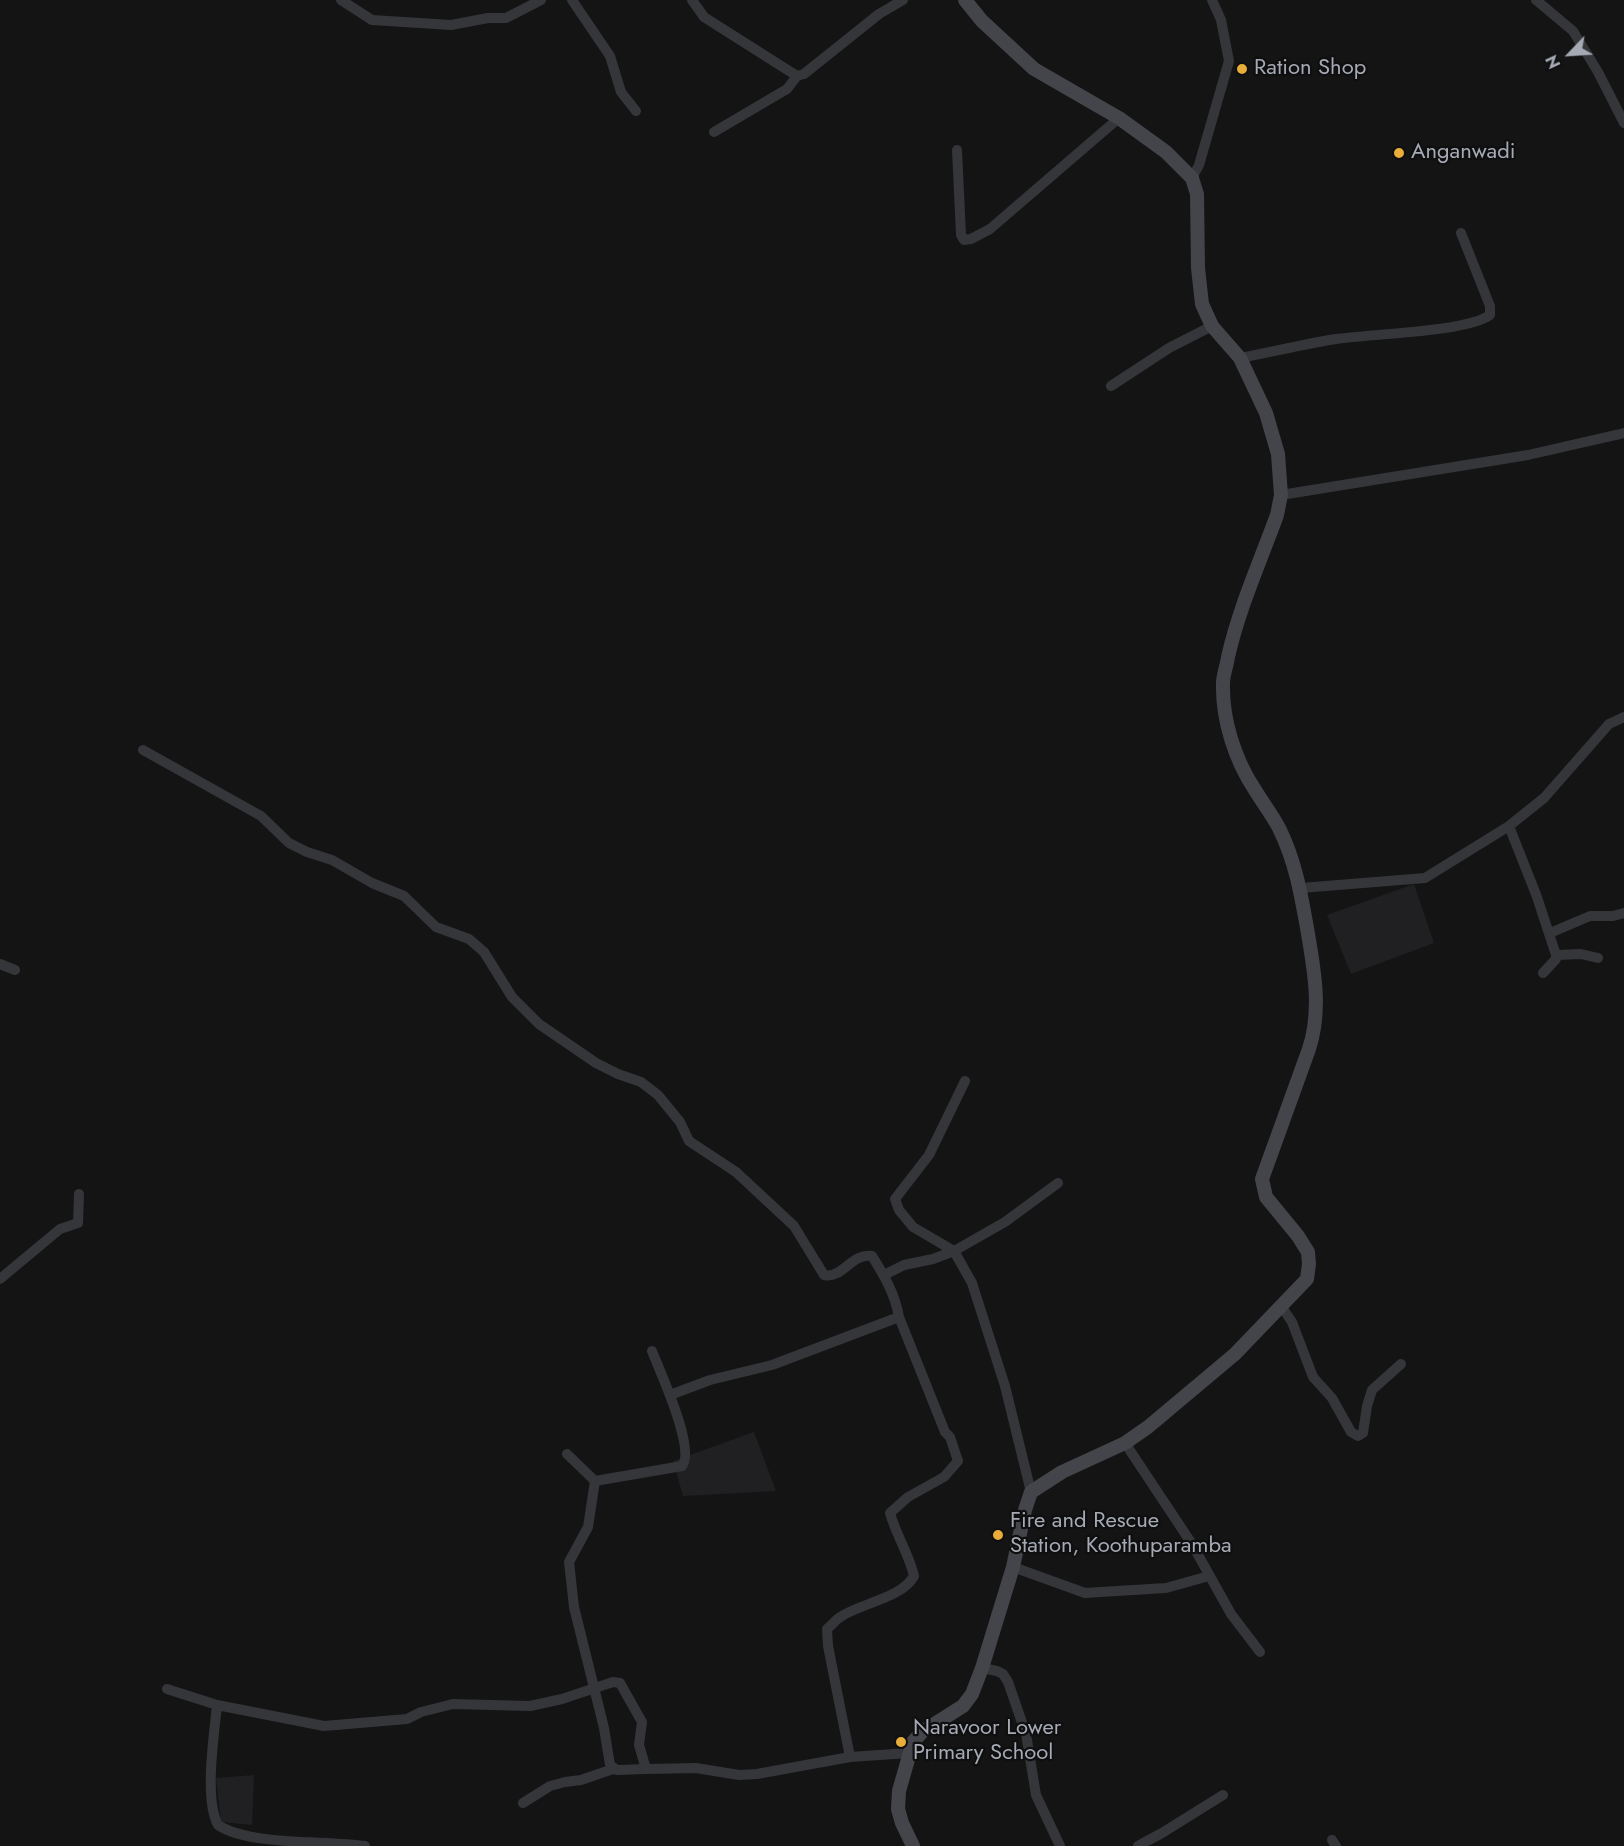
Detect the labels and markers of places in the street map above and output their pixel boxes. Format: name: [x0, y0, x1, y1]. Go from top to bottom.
place label: Ration Shop: [1254, 56, 1366, 82]
marker: Ration Shop: [1235, 62, 1249, 76]
place label: Anganwadi: [1411, 140, 1515, 166]
marker: Anganwadi: [1392, 146, 1406, 160]
place label: Fire and Rescue Station, Koothuparamba: [1010, 1509, 1232, 1560]
marker: Fire and Rescue Station, Koothuparamba: [991, 1528, 1005, 1542]
place label: Naravoor Lower Primary School: [913, 1716, 1061, 1768]
marker: Naravoor Lower Primary School: [894, 1735, 908, 1749]

